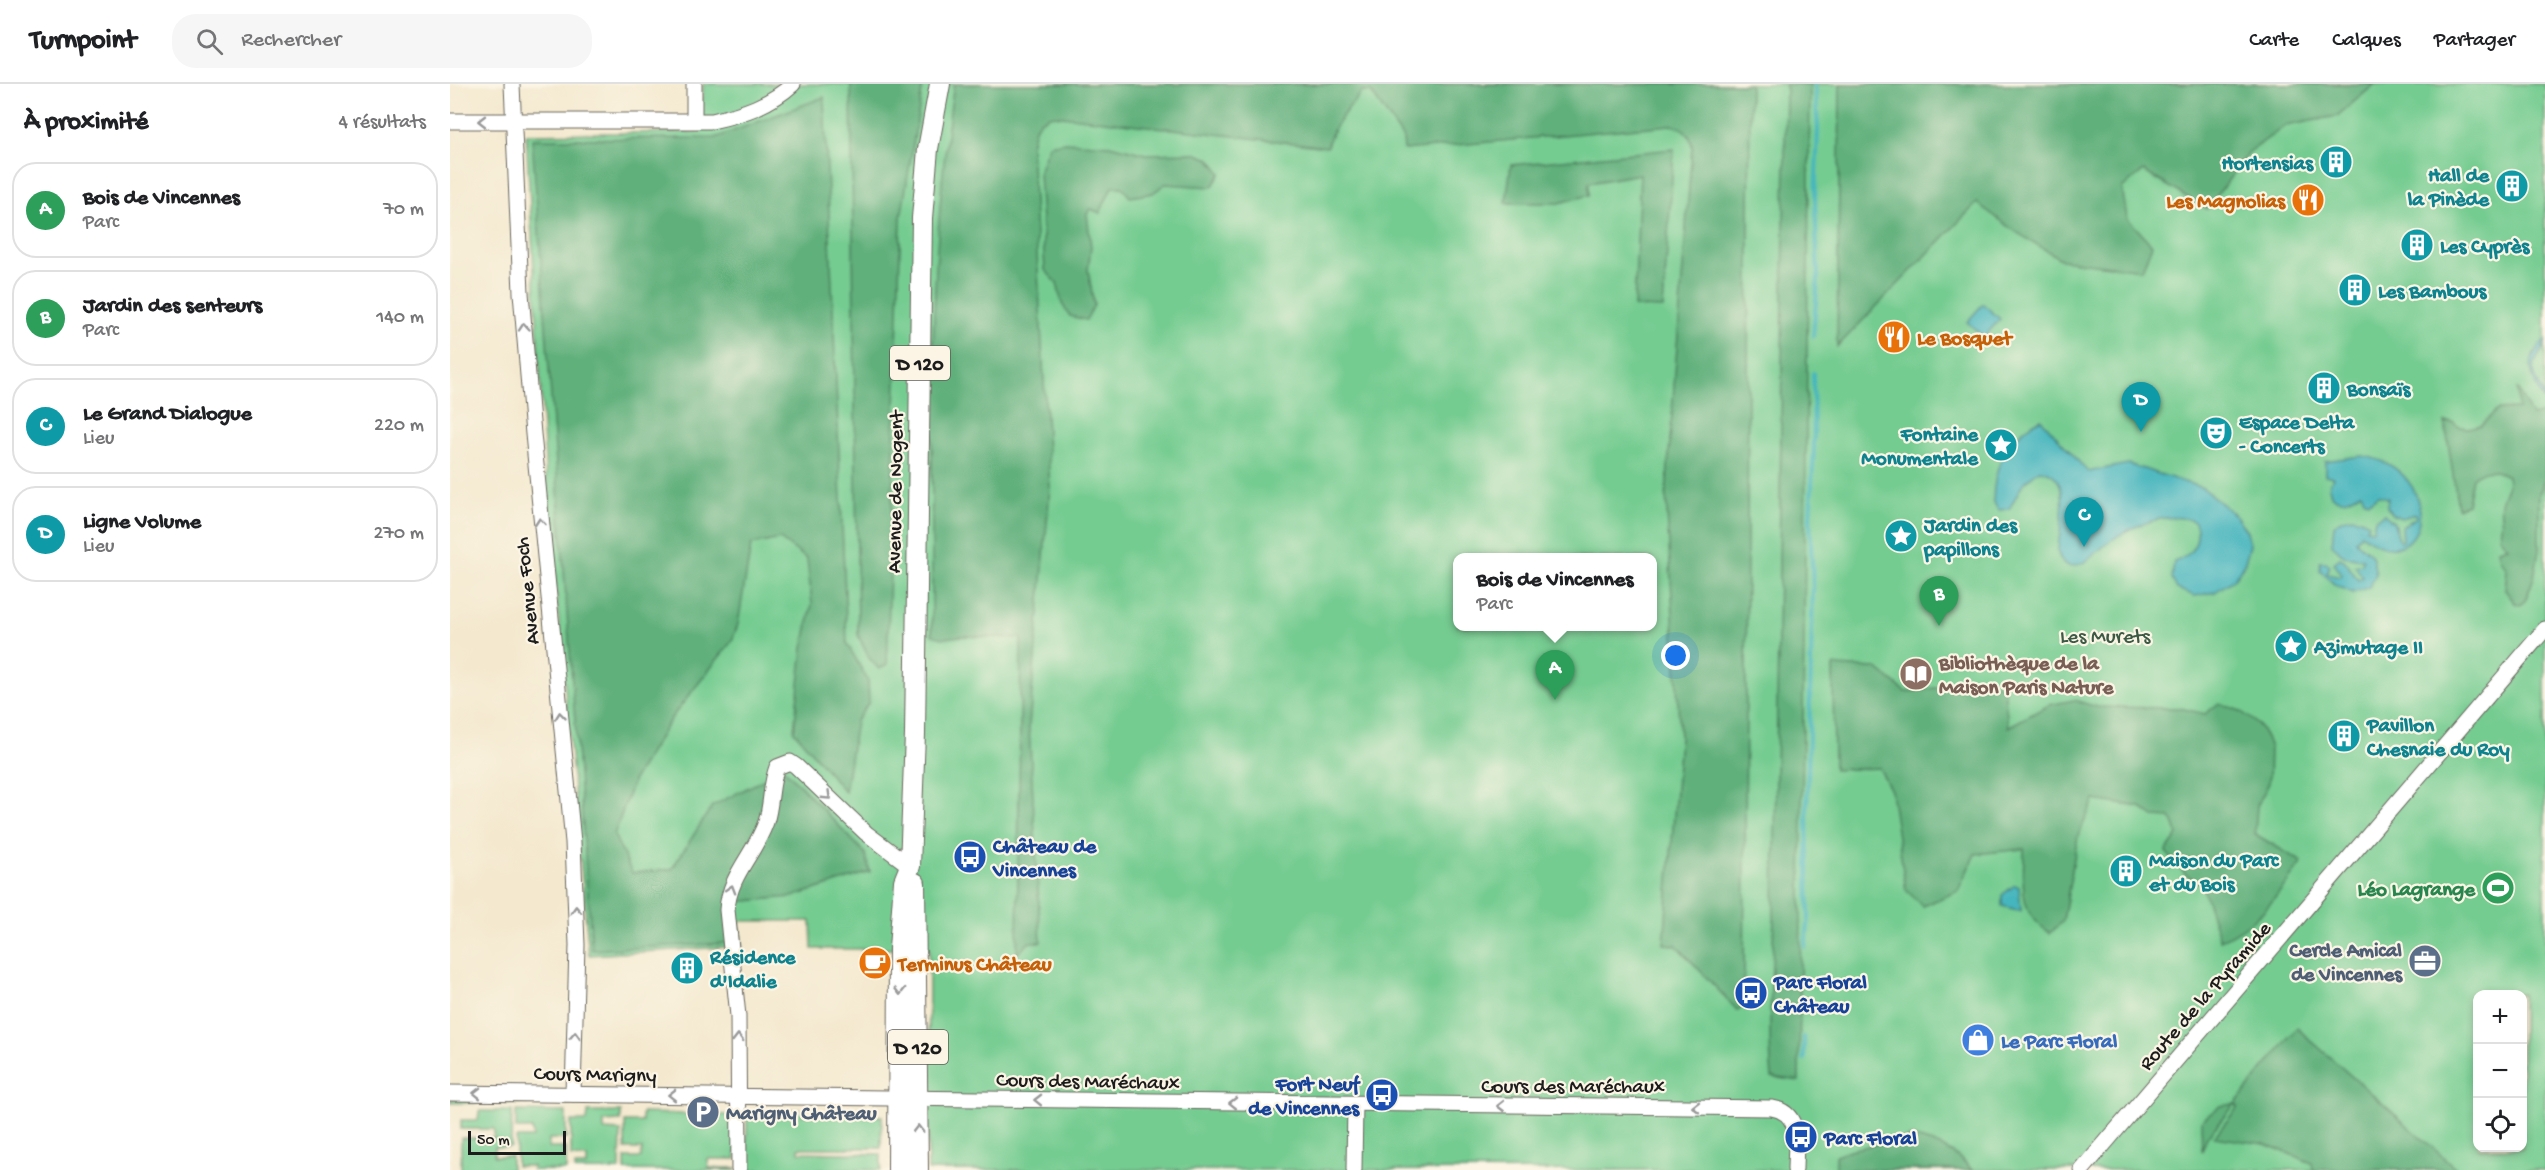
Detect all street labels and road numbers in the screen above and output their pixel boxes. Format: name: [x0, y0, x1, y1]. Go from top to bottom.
road number: D 120: [890, 346, 950, 380]
street label: Avenue de Nogent: [884, 408, 911, 573]
street label: Avenue Foch: [511, 536, 548, 646]
street label: Route de la Pyramide: [2135, 917, 2279, 1077]
road number: D 120: [888, 1030, 948, 1064]
street label: Cours Marigny: [533, 1063, 657, 1090]
street label: Cours des Maréchaux: [996, 1069, 1180, 1098]
street label: Cours des Maréchaux: [1481, 1076, 1665, 1101]

